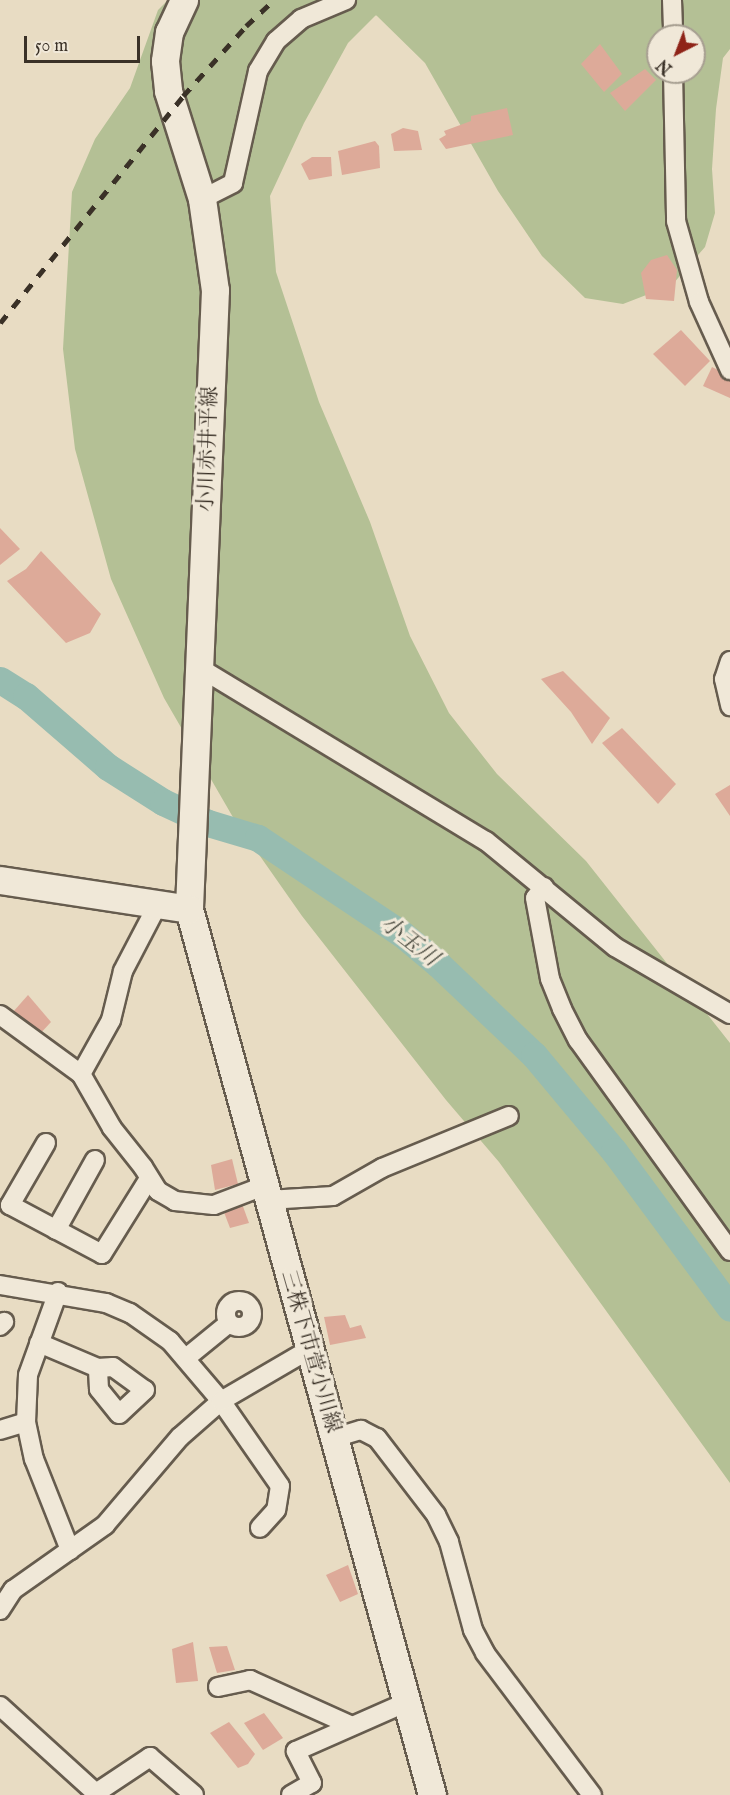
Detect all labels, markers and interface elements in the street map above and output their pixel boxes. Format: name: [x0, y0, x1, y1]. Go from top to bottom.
scale bar: [27, 24, 142, 62]
north arrow: [646, 24, 706, 84]
text: 50 m: [35, 35, 68, 58]
text: N: [653, 54, 677, 78]
street label: 小川赤井平線: [194, 386, 224, 512]
water label: 小玉川: [375, 911, 443, 973]
street label: 三株下市萱小川線: [275, 1268, 345, 1436]

